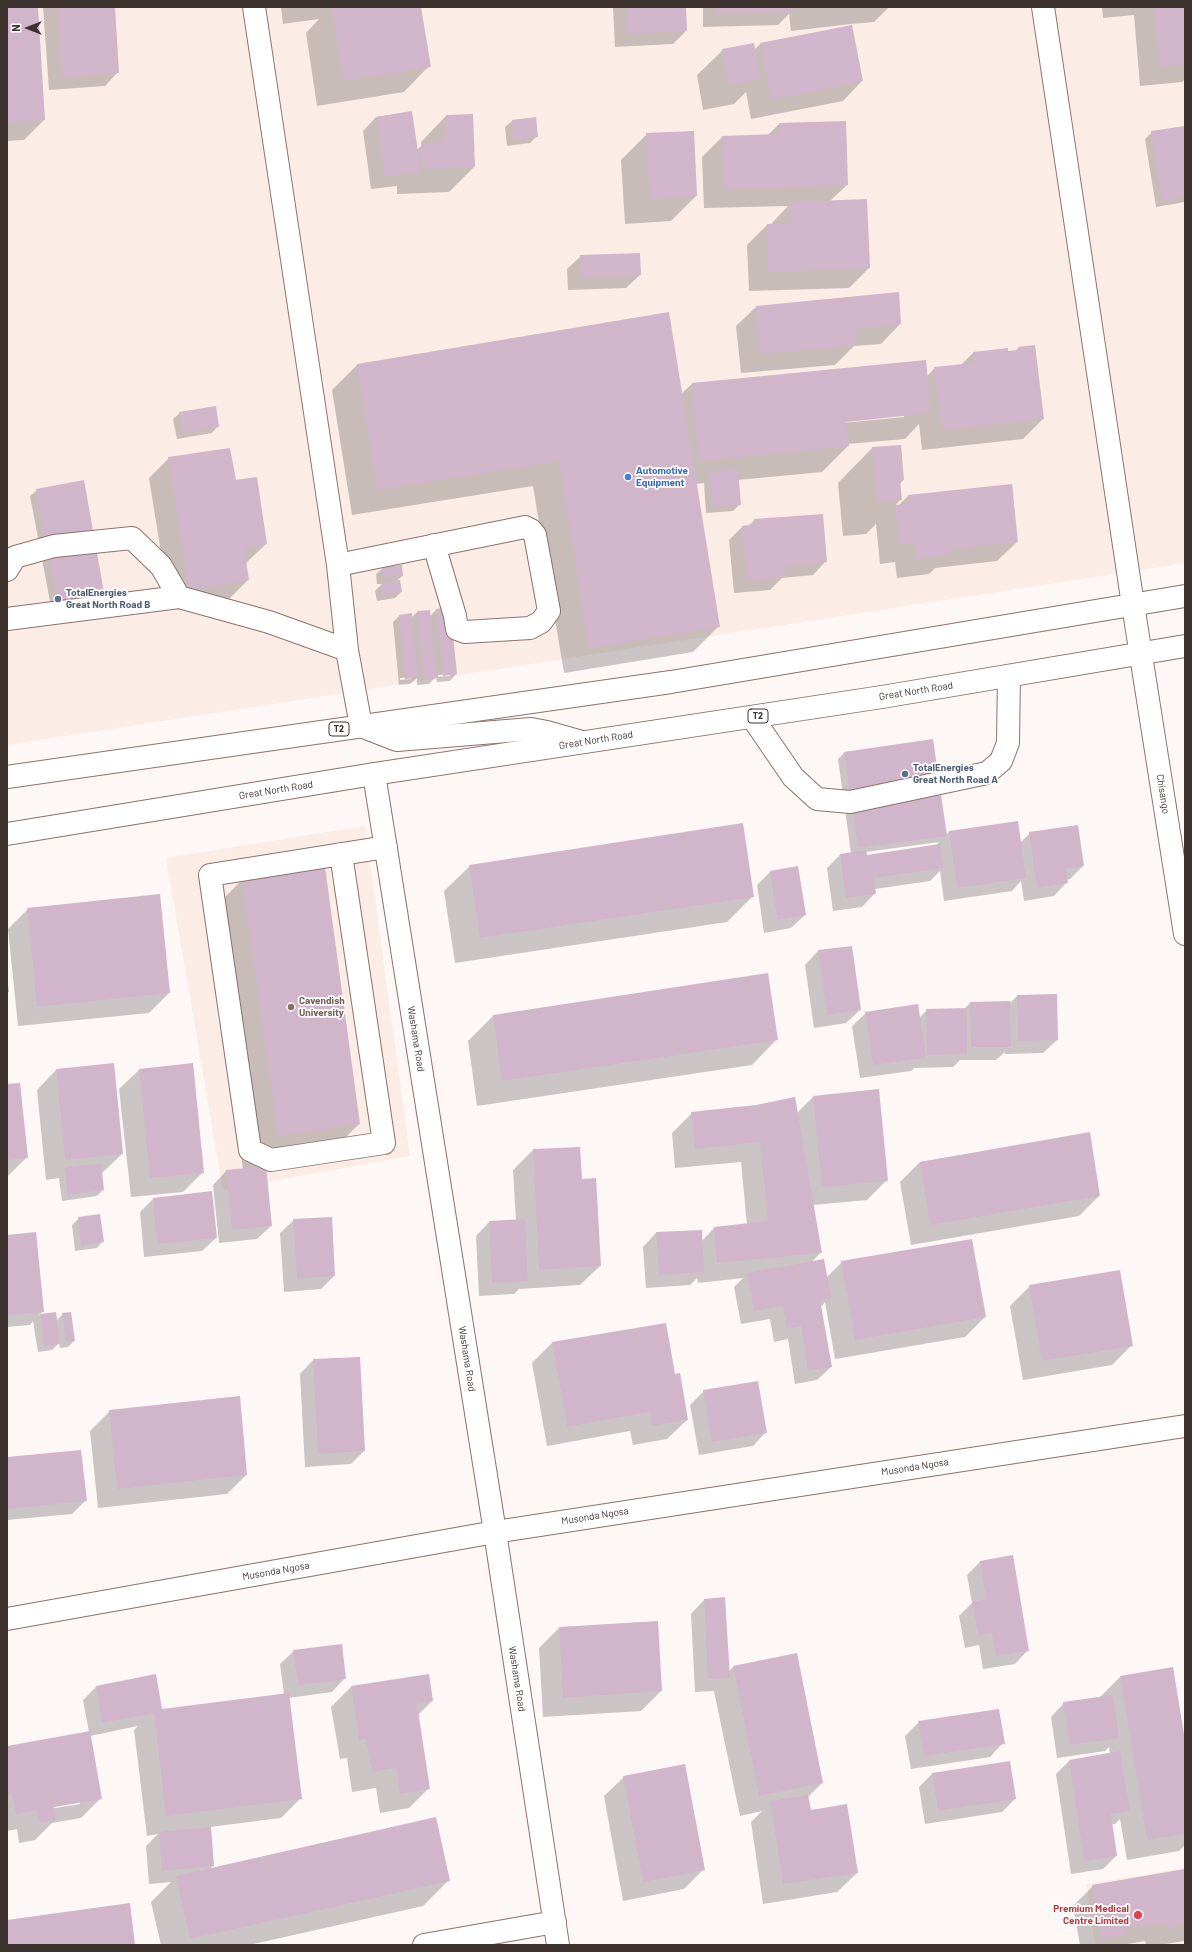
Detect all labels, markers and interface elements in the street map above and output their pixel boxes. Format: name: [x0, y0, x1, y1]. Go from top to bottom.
north arrow: [8, 8, 48, 48]
text: N: [9, 24, 22, 32]
place label: Automotive Equipment: [636, 465, 688, 488]
marker: Automotive Equipment: [623, 472, 633, 482]
place label: TotalEnergies Great North Road B: [66, 587, 150, 610]
marker: TotalEnergies Great North Road B: [53, 594, 63, 604]
street label: Great North Road: [878, 679, 954, 703]
road number: T2: [748, 709, 768, 723]
road number: T2: [329, 722, 349, 736]
street label: Great North Road: [558, 728, 634, 752]
place label: TotalEnergies Great North Road A: [913, 762, 998, 786]
marker: TotalEnergies Great North Road A: [900, 769, 910, 779]
street label: Chisango: [1154, 773, 1172, 815]
street label: Great North Road: [238, 778, 314, 802]
place label: Cavendish University: [299, 995, 345, 1018]
marker: Cavendish University: [286, 1002, 296, 1012]
street label: Washama Road: [405, 1005, 427, 1073]
street label: Washama Road: [456, 1325, 478, 1393]
street label: Musonda Ngosa: [880, 1456, 950, 1478]
street label: Musonda Ngosa: [560, 1505, 630, 1527]
street label: Musonda Ngosa: [241, 1559, 311, 1583]
street label: Washama Road: [506, 1645, 528, 1713]
place label: Premium Medical Centre Limited: [1053, 1903, 1129, 1926]
marker: Premium Medical Centre Limited: [1132, 1909, 1144, 1921]

